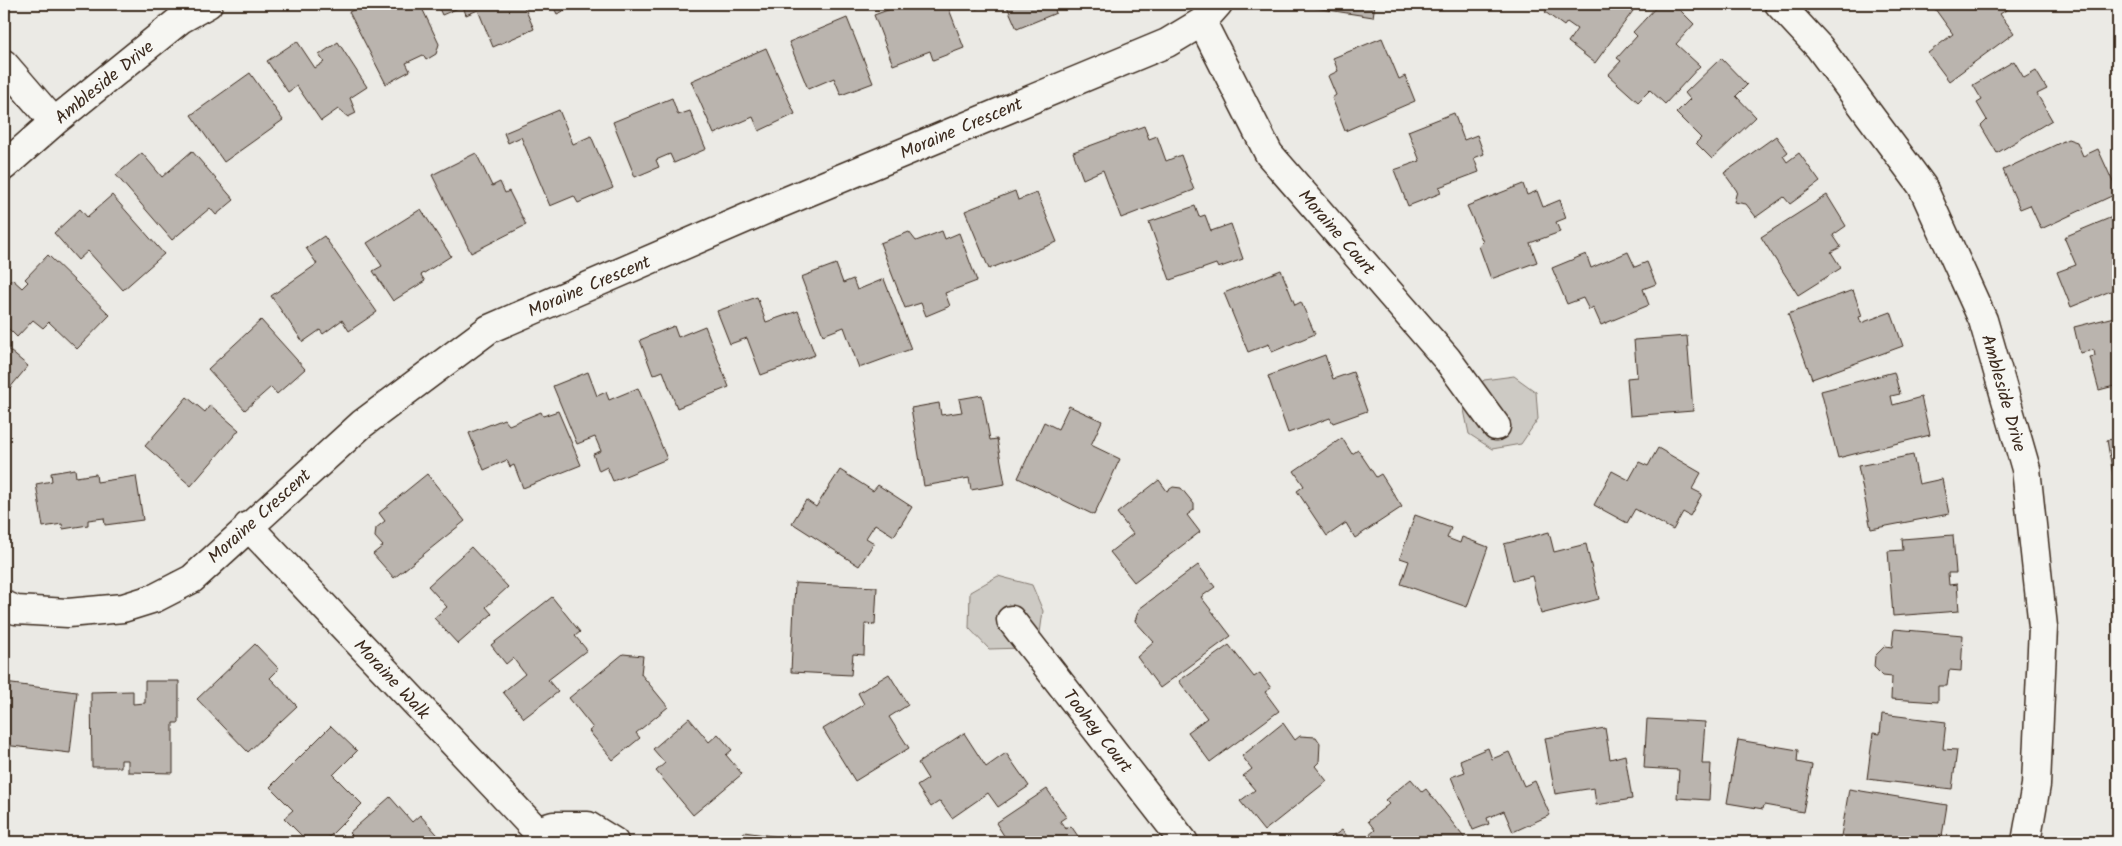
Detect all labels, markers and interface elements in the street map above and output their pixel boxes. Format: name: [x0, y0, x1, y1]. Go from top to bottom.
street label: Ambleside Drive: [49, 34, 161, 133]
street label: Moraine Crescent: [896, 90, 1029, 168]
street label: Moraine Court: [1290, 183, 1382, 283]
street label: Moraine Crescent: [524, 248, 657, 326]
street label: Ambleside Drive: [1972, 331, 2033, 456]
street label: Moraine Crescent: [202, 462, 319, 572]
street label: Moraine Walk: [346, 633, 436, 727]
street label: Toohey Court: [1055, 684, 1140, 781]

